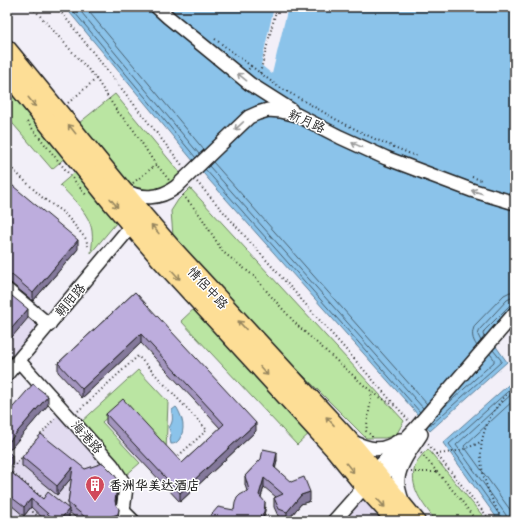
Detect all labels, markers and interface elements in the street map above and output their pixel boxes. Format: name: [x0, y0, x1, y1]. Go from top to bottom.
one-way arrow: [236, 73, 247, 82]
one-way arrow: [27, 97, 36, 107]
street label: 新月路: [286, 106, 328, 136]
one-way arrow: [234, 121, 244, 131]
one-way arrow: [67, 124, 76, 135]
one-way arrow: [351, 141, 363, 148]
one-way arrow: [471, 188, 484, 195]
one-way arrow: [109, 198, 118, 208]
one-way arrow: [150, 224, 159, 234]
street label: 情侶中路: [185, 264, 231, 312]
one-way arrow: [171, 270, 181, 280]
street label: 朝阳路: [52, 280, 88, 320]
one-way arrow: [238, 321, 247, 331]
one-way arrow: [259, 366, 268, 376]
one-way arrow: [325, 416, 335, 426]
street label: 海港路: [68, 417, 106, 457]
one-way arrow: [346, 462, 355, 473]
building icon: 香洲华美达酒店: [84, 474, 106, 502]
place label: 香洲华美达酒店: [109, 478, 200, 493]
one-way arrow: [376, 498, 386, 508]

